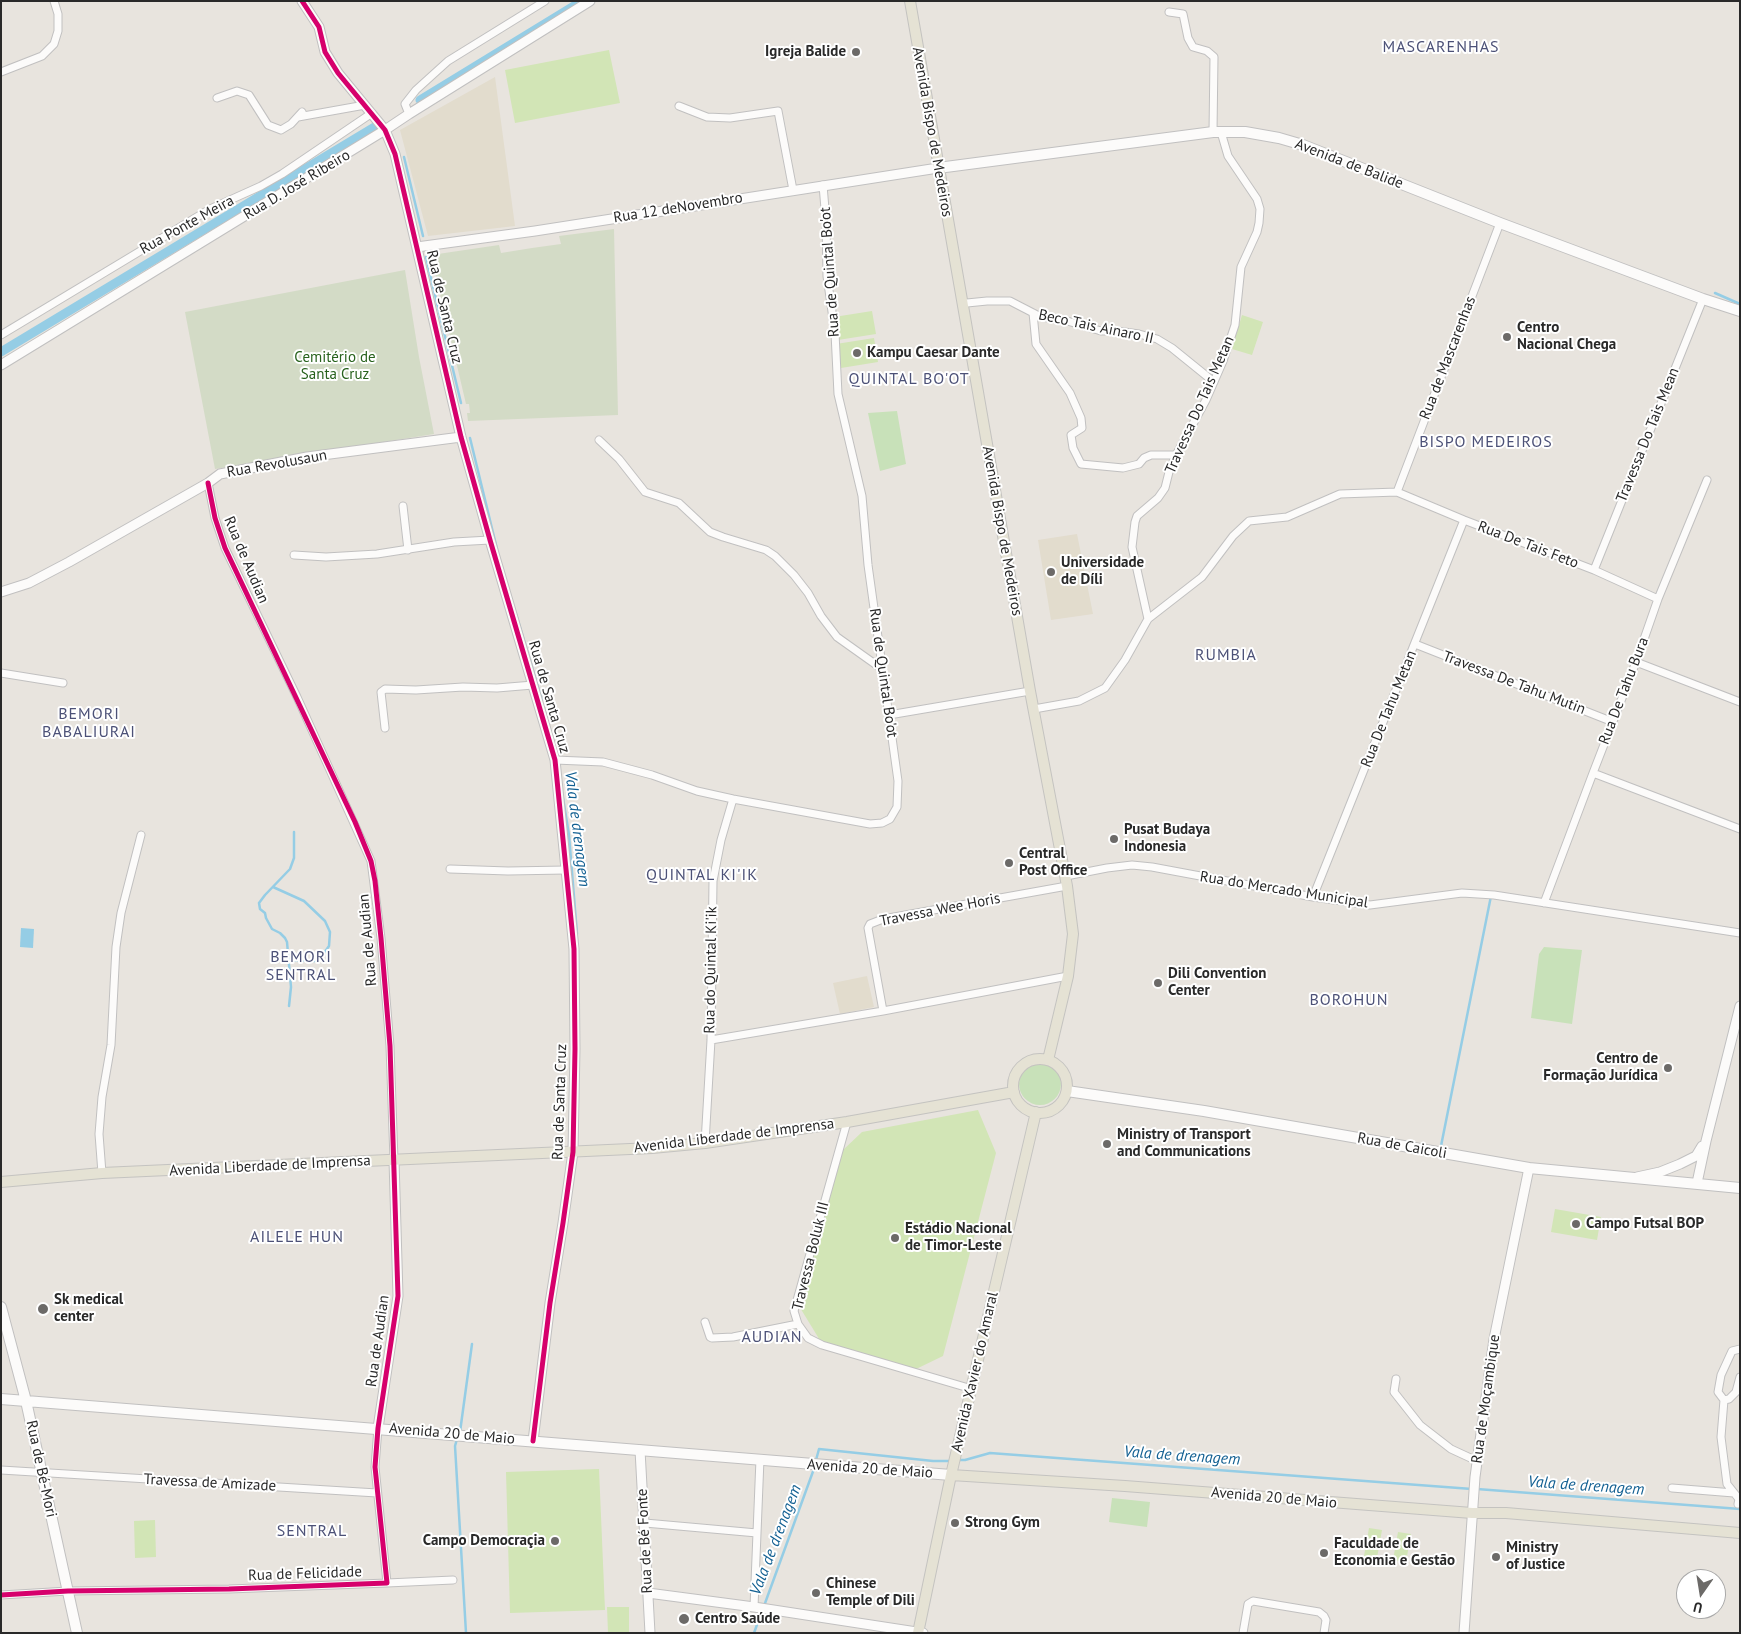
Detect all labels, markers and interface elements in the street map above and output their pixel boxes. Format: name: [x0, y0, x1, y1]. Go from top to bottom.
district label: MASCARENHAS: [1381, 37, 1501, 57]
place label: Igreja Balide: [765, 43, 846, 61]
marker: Igreja Balide: [850, 46, 862, 58]
street label: Avenida Bispo de Medeiros: [908, 46, 956, 218]
street label: Avenida de Balide: [1292, 135, 1406, 193]
street label: Rua D. José Ribeiro: [240, 146, 354, 224]
street label: Rua 12 deNovembro: [612, 189, 744, 227]
street label: Rua Ponte Meira: [137, 192, 237, 258]
street label: Rua de Quintal Bo'ot: [816, 206, 844, 338]
street label: Rua de Santa Cruz: [422, 248, 466, 366]
street label: Rua de Mascarenhas: [1416, 294, 1480, 422]
street label: Beco Tais Ainaro II: [1037, 306, 1155, 348]
place label: Centro Nacional Chega: [1517, 319, 1616, 354]
marker: Centro Nacional Chega: [1501, 331, 1513, 343]
street label: Travessa Do Tais Metan: [1162, 333, 1238, 477]
place label: Kampu Caesar Dante: [867, 344, 1000, 362]
marker: Kampu Caesar Dante: [851, 347, 863, 359]
park label: Cemitério de Santa Cruz: [294, 349, 376, 384]
street label: Travessa Do Tais Mean: [1613, 365, 1683, 505]
district label: QUINTAL BO'OT: [847, 369, 971, 389]
district label: BISPO MEDEIROS: [1417, 432, 1555, 452]
street label: Avenida Bispo de Medeiros: [978, 445, 1026, 617]
street label: Rua Revolusaun: [226, 446, 328, 482]
street label: Rua de Audian: [220, 514, 272, 606]
street label: Rua De Tais Feto: [1475, 517, 1581, 573]
place label: Universidade de Díli: [1061, 554, 1144, 589]
marker: Universidade de Díli: [1045, 566, 1057, 578]
street label: Rua de Quintal Bo'ot: [865, 607, 901, 739]
street label: Rua De Tahu Bura: [1595, 635, 1653, 747]
street label: Rua de Santa Cruz: [524, 639, 574, 755]
district label: RUMBIA: [1194, 645, 1258, 665]
street label: Travessa De Tahu Mutin: [1440, 647, 1588, 719]
street label: Rua De Tahu Metan: [1357, 648, 1421, 770]
district label: BEMORI BABALIURAI: [41, 704, 137, 742]
water label: Vala de drenagem: [560, 770, 594, 888]
place label: Pusat Budaya Indonesia: [1124, 821, 1210, 856]
marker: Pusat Budaya Indonesia: [1108, 833, 1120, 845]
place label: Central Post Office: [1019, 845, 1087, 880]
marker: Central Post Office: [1003, 857, 1015, 869]
district label: QUINTAL KI'IK: [644, 865, 760, 885]
street label: Rua do Mercado Municipal: [1199, 868, 1369, 912]
street label: Travessa Wee Horis: [878, 889, 1002, 931]
street label: Rua de Audian: [355, 893, 381, 987]
street label: Rua do Quintal Ki'ik: [701, 906, 721, 1034]
district label: BEMORI SENTRAL: [265, 947, 337, 985]
place label: Dili Convention Center: [1168, 965, 1266, 1000]
marker: Dili Convention Center: [1152, 977, 1164, 989]
district label: BOROHUN: [1309, 990, 1389, 1010]
street label: Rua de Santa Cruz: [549, 1044, 571, 1160]
place label: Centro de Formação Jurídica: [1543, 1050, 1658, 1085]
marker: Centro de Formação Jurídica: [1662, 1062, 1674, 1074]
street label: Avenida Liberdade de Imprensa: [633, 1115, 835, 1157]
place label: Ministry of Transport and Communications: [1117, 1126, 1251, 1161]
street label: Rua de Caicoli: [1356, 1129, 1448, 1163]
marker: Ministry of Transport and Communications: [1101, 1138, 1113, 1150]
street label: Avenida Liberdade de Imprensa: [169, 1152, 371, 1180]
street label: Travessa Boluk III: [789, 1200, 833, 1312]
place label: Campo Futsal BOP: [1586, 1215, 1704, 1233]
marker: Campo Futsal BOP: [1570, 1218, 1582, 1230]
place label: Estádio Nacional de Timor-Leste: [905, 1220, 1012, 1255]
district label: AILELE HUN: [249, 1227, 345, 1247]
marker: Estádio Nacional de Timor-Leste: [889, 1232, 901, 1244]
street label: Avenida Xavier do Amaral: [948, 1290, 1002, 1454]
place label: Sk medical center: [54, 1291, 123, 1326]
street label: Rua de Audian: [363, 1294, 393, 1388]
marker: Sk medical center: [36, 1302, 50, 1316]
district label: AUDIAN: [741, 1327, 803, 1347]
street label: Rua de Moçambique: [1468, 1333, 1504, 1465]
street label: Rua de Bé-Mori: [22, 1419, 60, 1519]
street label: Avenida 20 de Maio: [388, 1420, 516, 1448]
water label: Vala de drenagem: [1123, 1442, 1241, 1470]
street label: Avenida 20 de Maio: [806, 1456, 934, 1482]
street label: Travessa de Amizade: [143, 1471, 277, 1495]
water label: Vala de drenagem: [1527, 1472, 1645, 1500]
water label: Vala de drenagem: [746, 1482, 806, 1598]
street label: Avenida 20 de Maio: [1210, 1484, 1338, 1512]
street label: Rua de Bé Fonte: [633, 1488, 657, 1594]
place label: Strong Gym: [965, 1514, 1040, 1532]
marker: Strong Gym: [949, 1517, 961, 1529]
district label: SENTRAL: [276, 1521, 348, 1541]
place label: Campo Democraçia: [423, 1532, 545, 1550]
marker: Campo Democraçia: [549, 1535, 561, 1547]
place label: Faculdade de Economia e Gestão: [1334, 1535, 1455, 1570]
place label: Ministry of Justice: [1506, 1539, 1565, 1574]
marker: Faculdade de Economia e Gestão: [1318, 1547, 1330, 1559]
marker: Ministry of Justice: [1490, 1551, 1502, 1563]
street label: Rua de Felicidade: [248, 1563, 362, 1585]
north arrow: [1676, 1569, 1726, 1619]
place label: Chinese Temple of Dili: [826, 1575, 915, 1610]
marker: Chinese Temple of Dili: [810, 1587, 822, 1599]
text: U: [1692, 1598, 1704, 1617]
place label: Centro Saúde: [695, 1610, 780, 1628]
marker: Centro Saúde: [677, 1612, 691, 1626]

